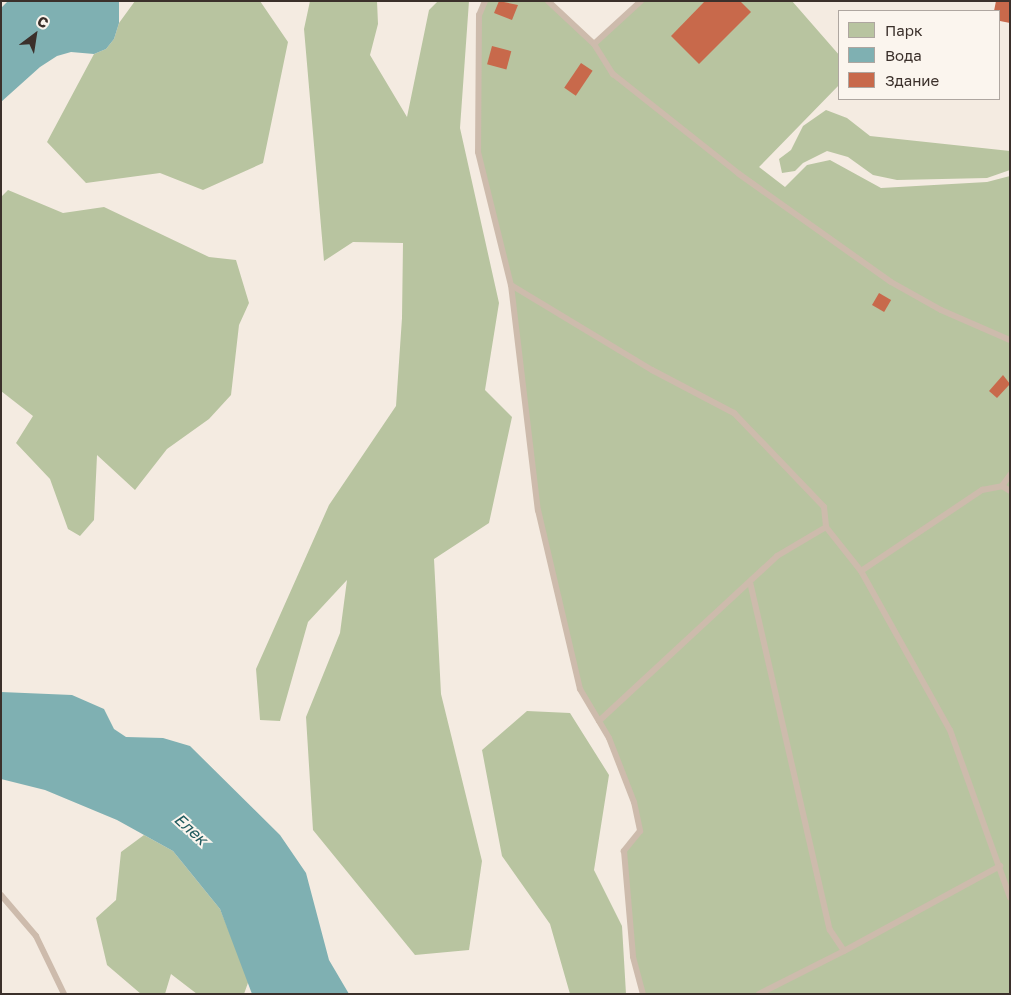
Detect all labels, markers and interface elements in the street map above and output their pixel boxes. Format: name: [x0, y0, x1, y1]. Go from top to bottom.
north arrow: [10, 10, 60, 60]
legend: [838, 10, 1001, 100]
text: С: [34, 12, 52, 32]
text: Парк: [885, 21, 923, 39]
text: Вода: [885, 46, 922, 64]
text: Здание: [885, 71, 939, 89]
water label: Елек: [171, 809, 211, 849]

